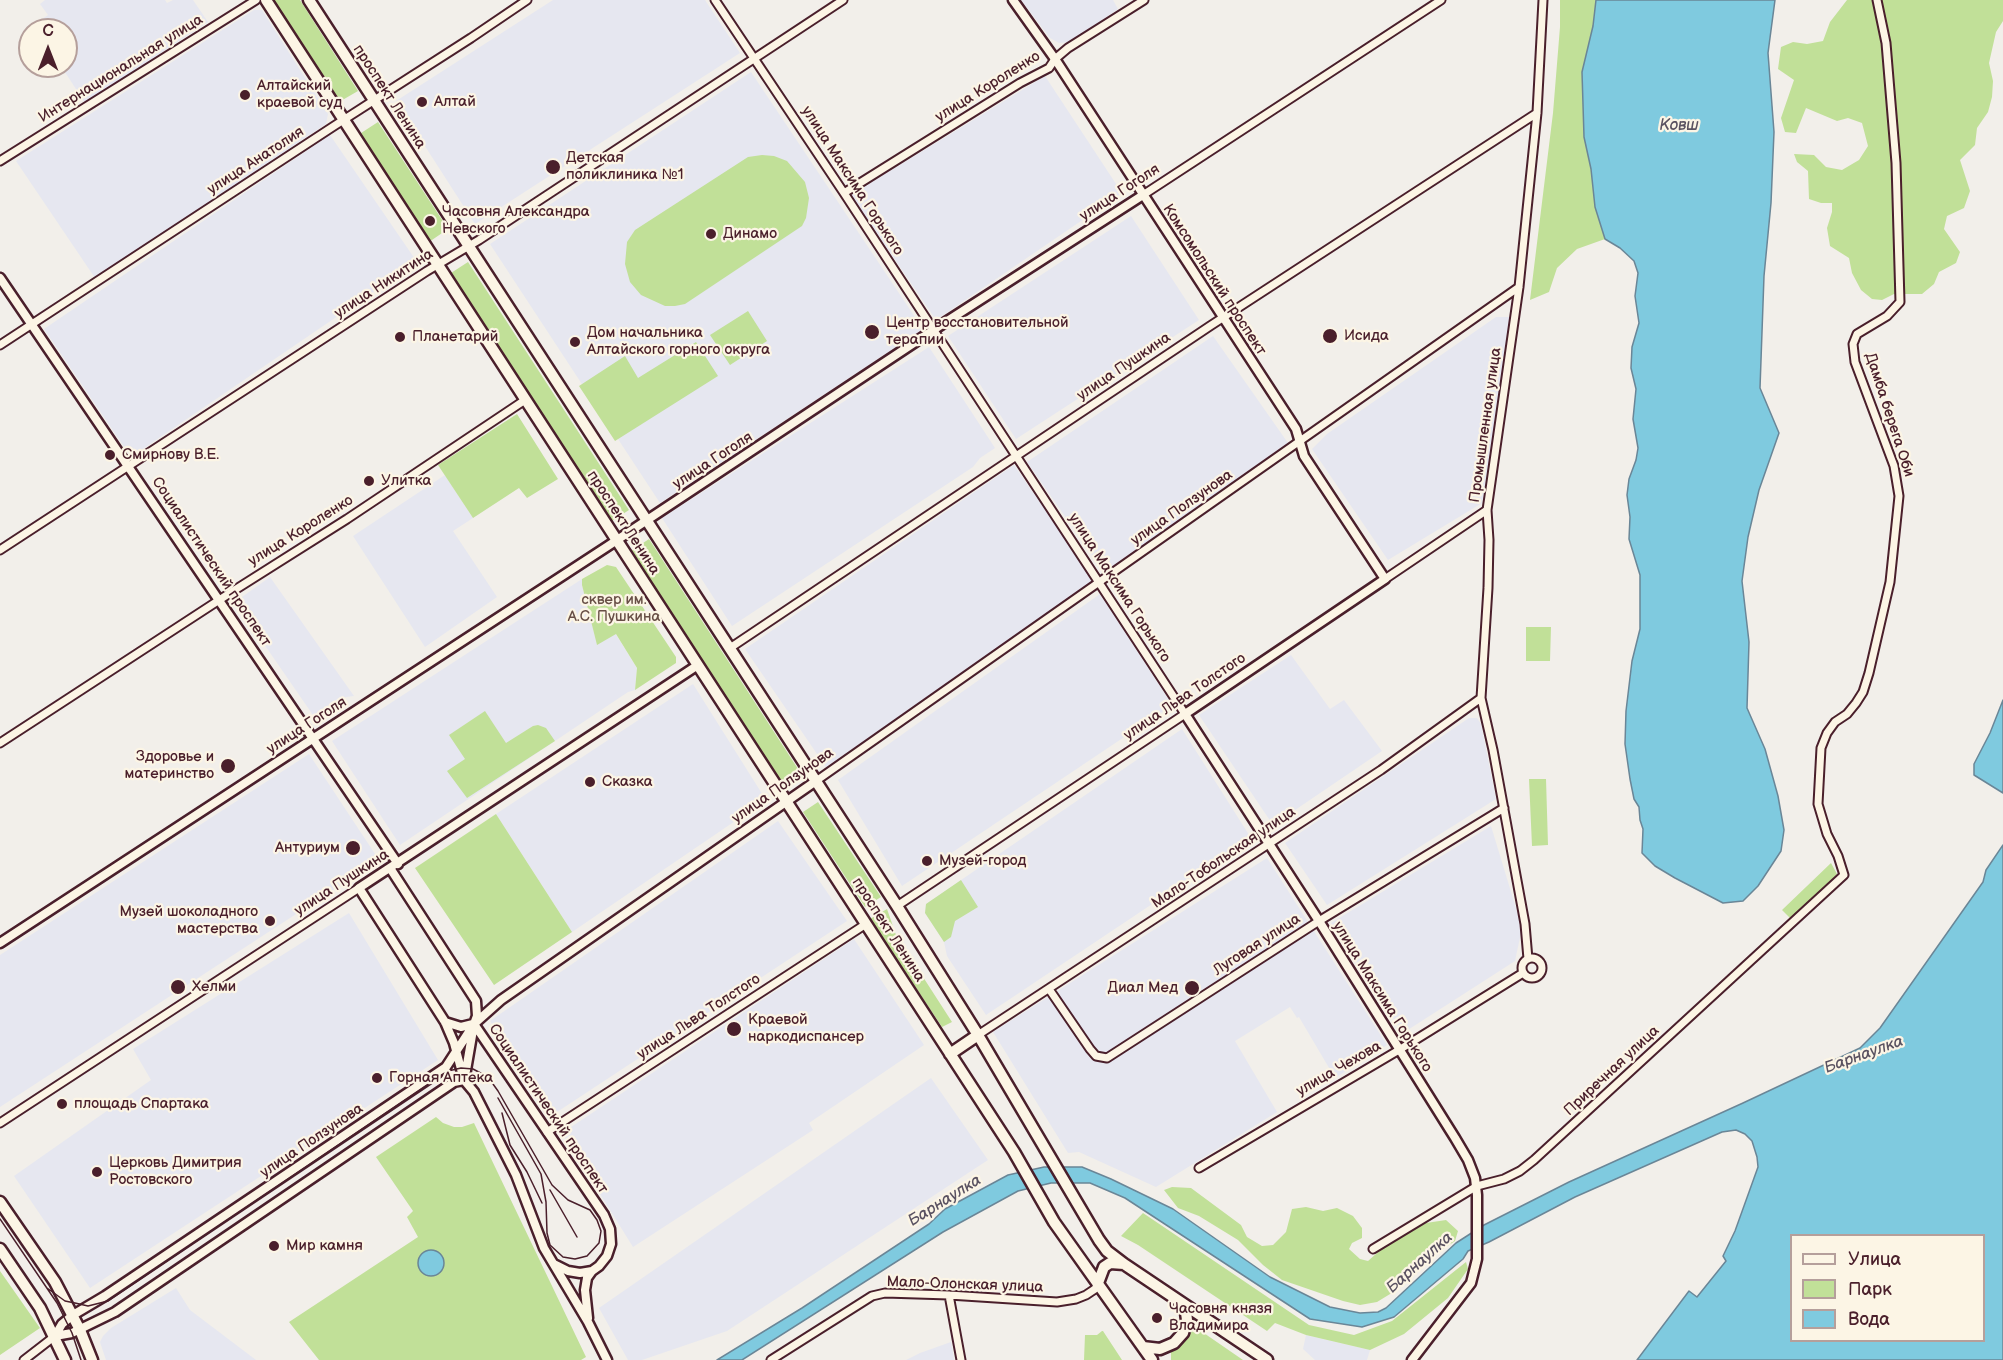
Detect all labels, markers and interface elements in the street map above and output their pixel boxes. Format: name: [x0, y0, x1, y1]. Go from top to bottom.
street label: Интернациональная улица: [36, 11, 206, 127]
north arrow: [18, 18, 78, 78]
text: С: [42, 22, 54, 41]
street label: проспект Ленина: [349, 42, 429, 152]
street label: улица Короленко: [932, 48, 1044, 126]
place label: Алтайский краевой суд: [257, 77, 342, 112]
marker: Алтайский краевой суд: [238, 88, 252, 102]
place label: Алтай: [434, 93, 476, 111]
marker: Алтай: [415, 95, 429, 109]
street label: улица Максима Горького: [797, 103, 907, 259]
water label: Ковш: [1659, 116, 1699, 136]
street label: улица Анатолия: [204, 123, 308, 199]
place label: Детская поликлиника №1: [566, 149, 684, 184]
marker: Детская поликлиника №1: [544, 158, 562, 176]
street label: улица Гоголя: [1077, 160, 1163, 226]
street label: Комсомольский проспект: [1158, 201, 1270, 359]
place label: Часовня Александра Невского: [442, 203, 590, 238]
marker: Часовня Александра Невского: [423, 214, 437, 228]
place label: Динамо: [723, 225, 777, 243]
marker: Динамо: [704, 227, 718, 241]
street label: улица Никитина: [331, 245, 437, 323]
place label: Центр восстановительной терапии: [886, 314, 1068, 349]
marker: Центр восстановительной терапии: [863, 323, 881, 341]
place label: Дом начальника Алтайского горного округа: [587, 324, 770, 359]
marker: Исида: [1321, 327, 1339, 345]
place label: Исида: [1344, 327, 1389, 345]
place label: Планетарий: [412, 328, 498, 346]
street label: улица Пушкина: [1074, 329, 1174, 405]
marker: Планетарий: [393, 330, 407, 344]
marker: Дом начальника Алтайского горного округа: [568, 335, 582, 349]
street label: Промышленная улица: [1466, 346, 1506, 504]
street label: Дамба берега Оби: [1860, 351, 1918, 479]
street label: улица Гоголя: [670, 428, 756, 494]
place label: Смирнову В.Е.: [122, 446, 219, 464]
marker: Смирнову В.Е.: [103, 448, 117, 462]
street label: улица Ползунова: [1128, 466, 1236, 550]
street label: проспект Ленина: [583, 468, 663, 578]
place label: Улитка: [381, 472, 431, 490]
street label: Социалистический проспект: [147, 474, 275, 650]
marker: Улитка: [362, 474, 376, 488]
street label: улица Короленко: [245, 492, 357, 570]
street label: улица Максима Горького: [1064, 510, 1174, 666]
park label: сквер им. А.С. Пушкина: [568, 591, 660, 626]
street label: улица Льва Толстого: [1121, 649, 1249, 745]
street label: улица Гоголя: [264, 693, 350, 759]
street label: улица Ползунова: [729, 744, 837, 828]
place label: Здоровье и материнство: [125, 748, 214, 783]
marker: Здоровье и материнство: [219, 757, 237, 775]
place label: Сказка: [602, 773, 653, 791]
marker: Сказка: [583, 775, 597, 789]
street label: Мало-Тобольская улица: [1149, 803, 1299, 913]
place label: Антуриум: [275, 839, 340, 857]
marker: Антуриум: [344, 839, 362, 857]
street label: улица Пушкина: [291, 846, 393, 920]
place label: Музей-город: [939, 852, 1026, 870]
marker: Музей-город: [920, 854, 934, 868]
street label: проспект Ленина: [848, 875, 928, 985]
place label: Музей шоколадного мастерства: [119, 903, 258, 938]
street label: Луговая улица: [1210, 910, 1304, 980]
marker: Музей шоколадного мастерства: [263, 914, 277, 928]
street label: улица Максима Горького: [1328, 918, 1436, 1076]
street label: улица Льва Толстого: [634, 970, 764, 1064]
marker: Хелми: [169, 978, 187, 996]
place label: Хелми: [192, 978, 236, 996]
place label: Диал Мед: [1108, 979, 1178, 997]
marker: Диал Мед: [1183, 979, 1201, 997]
place label: Краевой наркодиспансер: [748, 1011, 864, 1046]
marker: Краевой наркодиспансер: [725, 1020, 743, 1038]
street label: Социалистический проспект: [484, 1021, 612, 1197]
street label: Приречная улица: [1561, 1022, 1663, 1120]
water label: Барнаулка: [1822, 1032, 1906, 1078]
street label: улица Чехова: [1293, 1037, 1385, 1101]
place label: Горная Аптека: [389, 1069, 493, 1087]
marker: Горная Аптека: [370, 1071, 384, 1085]
place label: площадь Спартака: [74, 1095, 209, 1113]
marker: площадь Спартака: [55, 1097, 69, 1111]
street label: улица Ползунова: [257, 1100, 367, 1182]
place label: Церковь Димитрия Ростовского: [109, 1154, 242, 1189]
marker: Церковь Димитрия Ростовского: [90, 1165, 104, 1179]
water label: Барнаулка: [905, 1171, 985, 1231]
water label: Барнаулка: [1383, 1228, 1457, 1298]
legend: [1790, 1234, 1985, 1342]
place label: Мир камня: [286, 1237, 363, 1255]
marker: Мир камня: [267, 1239, 281, 1253]
text: Улица: [1848, 1249, 1901, 1270]
street label: Мало-Олонская улица: [886, 1273, 1044, 1297]
text: Парк: [1848, 1279, 1892, 1300]
place label: Часовня князя Владимира: [1169, 1300, 1272, 1335]
text: Вода: [1848, 1309, 1890, 1330]
marker: Часовня князя Владимира: [1150, 1311, 1164, 1325]

